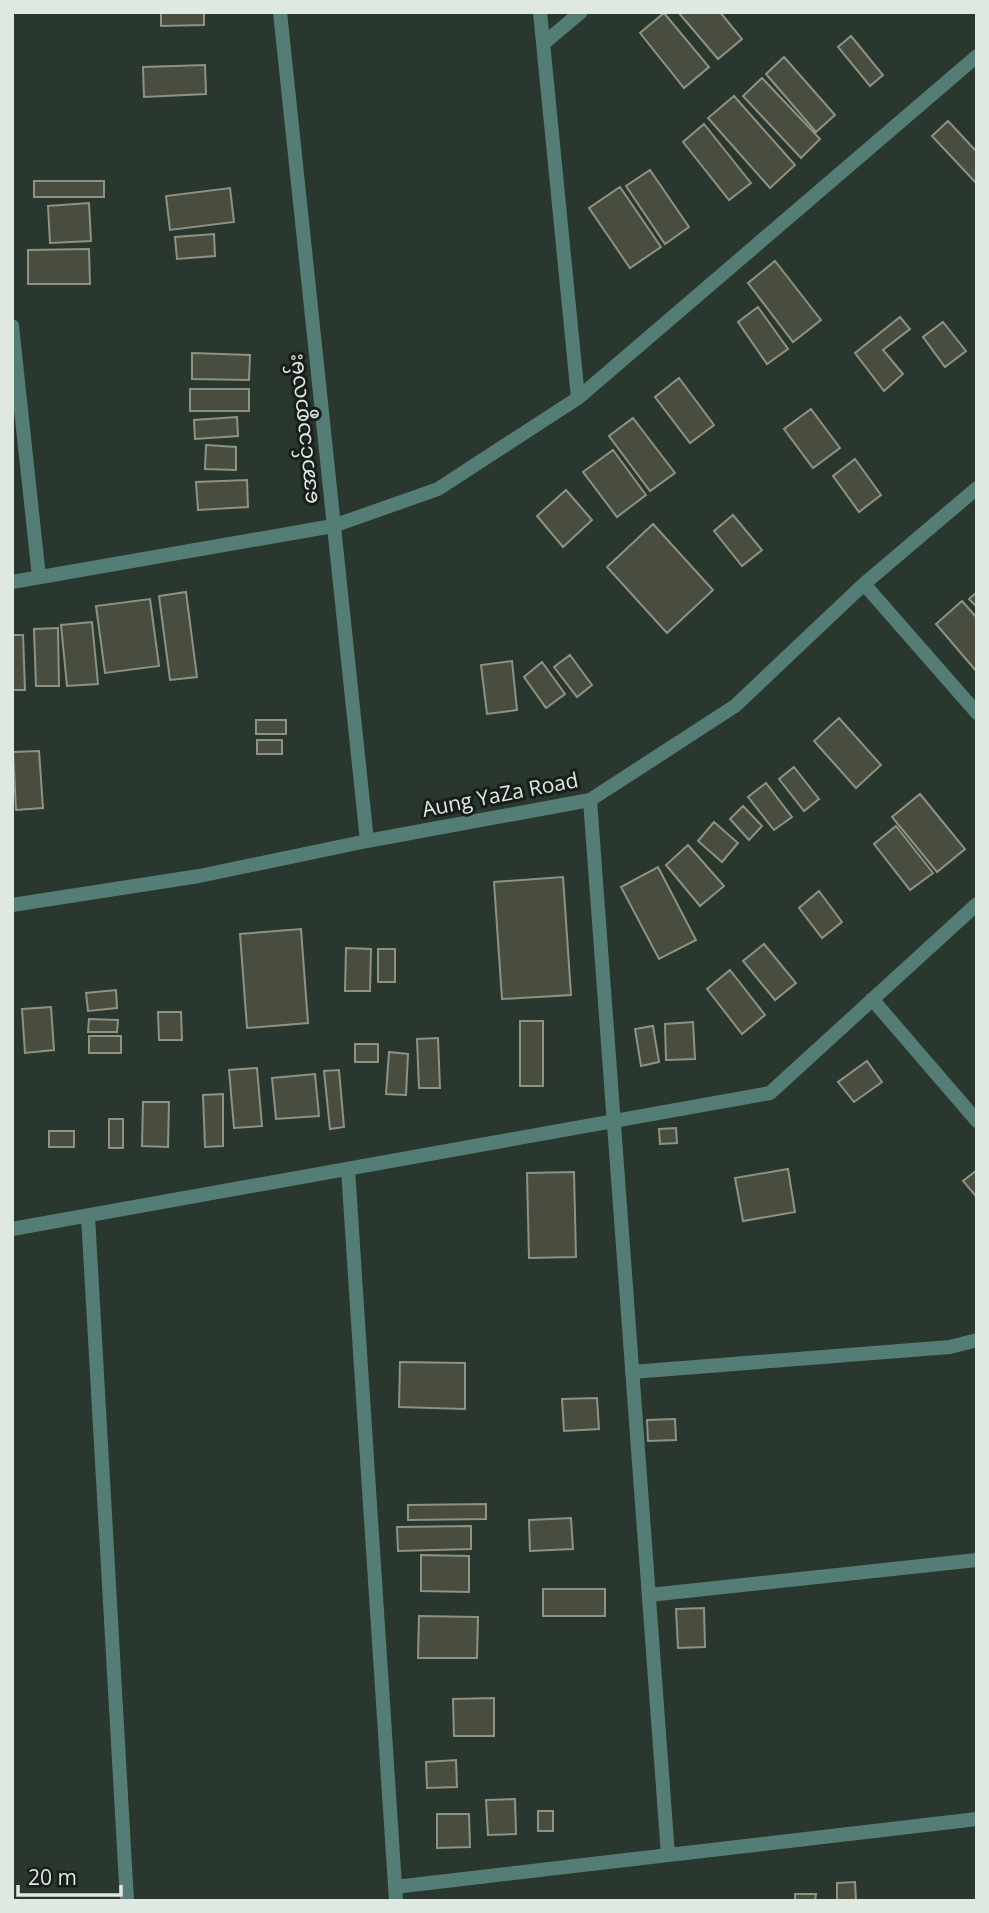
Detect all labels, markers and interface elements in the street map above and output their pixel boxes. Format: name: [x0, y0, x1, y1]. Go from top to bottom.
street label: အောင်သစ္စာလမ်း: [279, 352, 328, 506]
street label: Aung YaZa Road: [420, 765, 580, 823]
scale bar: [18, 1854, 121, 1898]
text: 20 m: [28, 1863, 77, 1891]

